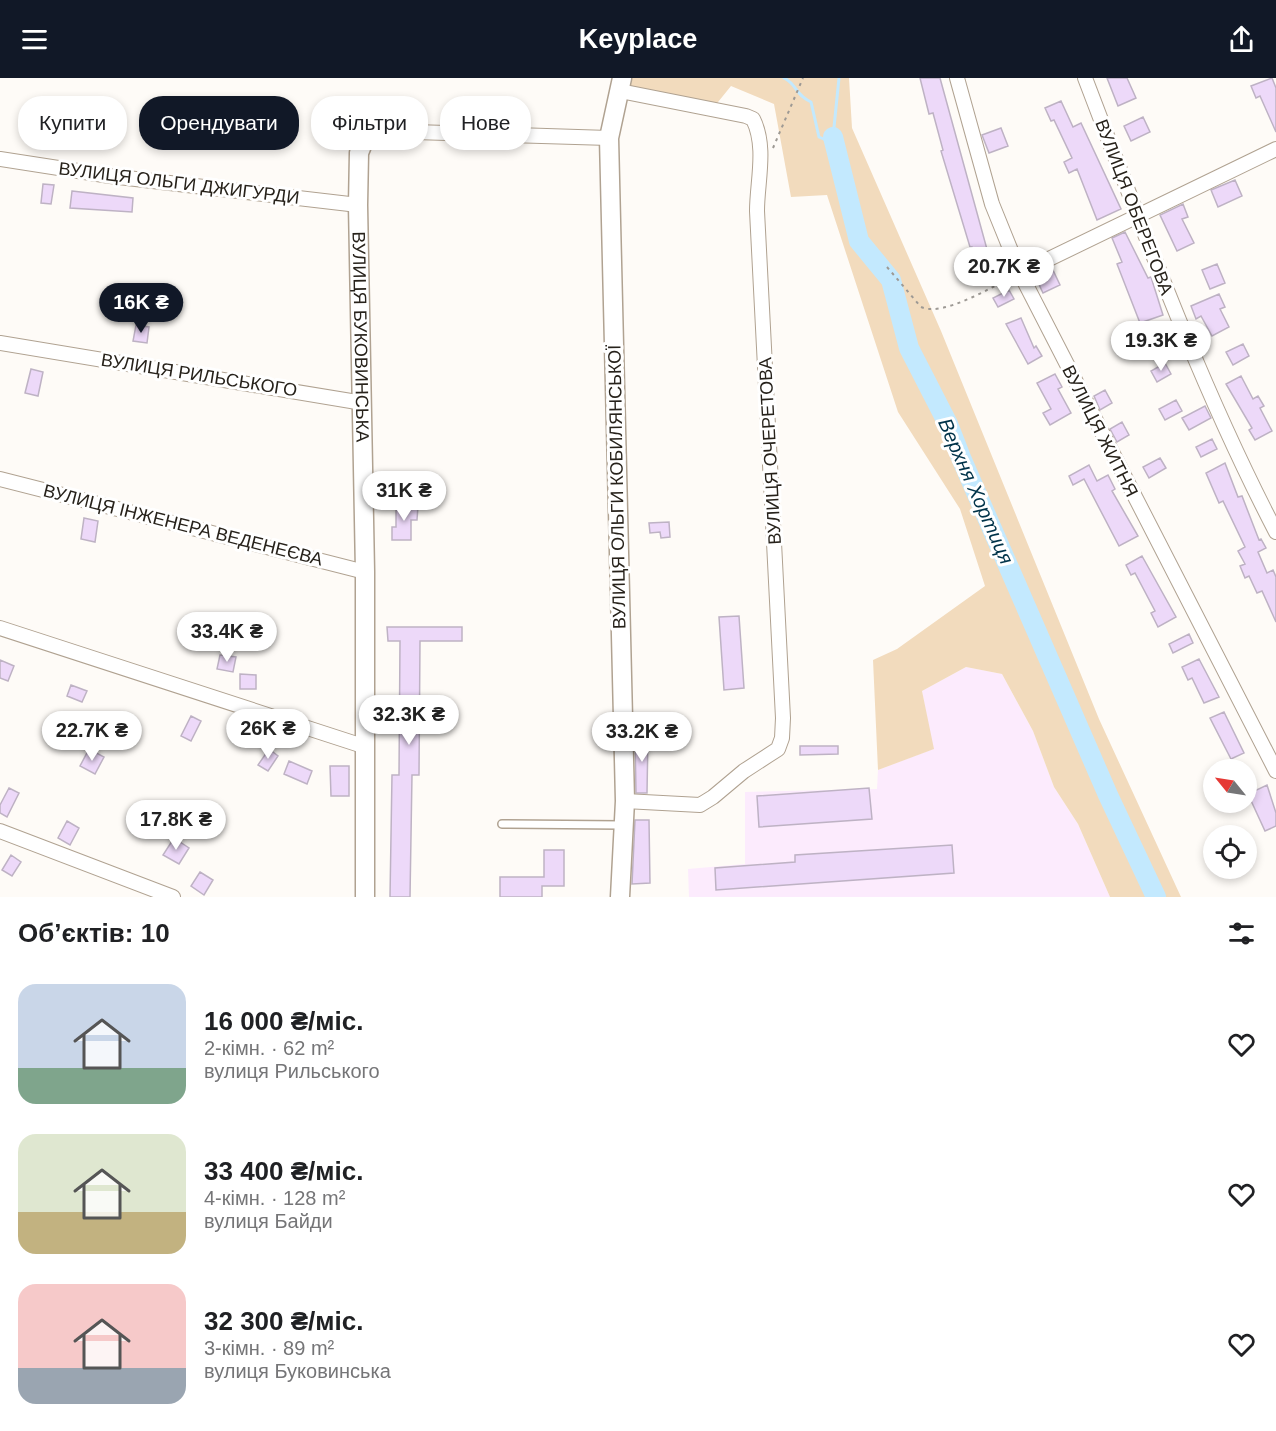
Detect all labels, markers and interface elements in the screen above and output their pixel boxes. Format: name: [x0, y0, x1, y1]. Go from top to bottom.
icon: menu: [18, 23, 51, 56]
icon: share: [1225, 23, 1258, 56]
text: Keyplace: [579, 24, 697, 54]
chip: Купити: [18, 96, 127, 150]
chip: Орендувати: [139, 96, 299, 150]
chip: Фільтри: [311, 96, 428, 150]
chip: Нове: [440, 96, 531, 150]
street label: ВУЛИЦЯ ОБЕРЕГОВА: [1091, 116, 1177, 298]
street label: ВУЛИЦЯ ОЛЬГИ ДЖИГУРДИ: [58, 158, 300, 208]
street label: ВУЛИЦЯ БУКОВИНСЬКА: [349, 231, 373, 442]
pin: 20.7K ₴: [949, 247, 1059, 298]
text: 20.7K ₴: [968, 255, 1040, 277]
pin: 16K ₴: [99, 283, 183, 334]
text: 16K ₴: [113, 291, 169, 313]
pin: 19.3K ₴: [1106, 321, 1216, 372]
text: 19.3K ₴: [1125, 329, 1197, 351]
street label: ВУЛИЦЯ ОЛЬГИ КОБИЛЯНСЬКОЇ: [605, 345, 629, 629]
street label: ВУЛИЦЯ РИЛЬСЬКОГО: [99, 350, 299, 400]
street label: ВУЛИЦЯ ОЧЕРЕТОВА: [755, 357, 785, 545]
street label: ВУЛИЦЯ ЖИТНЯ: [1058, 362, 1142, 500]
water label: Верхня Хортиця: [934, 415, 1018, 568]
pin: 31K ₴: [362, 471, 446, 522]
text: 31K ₴: [376, 479, 432, 501]
street label: ВУЛИЦЯ ІНЖЕНЕРА ВЕДЕНЕЄВА: [41, 481, 325, 569]
pin: 33.4K ₴: [172, 612, 282, 663]
text: 33.4K ₴: [191, 620, 263, 642]
pin: 32.3K ₴: [354, 695, 464, 746]
text: 32.3K ₴: [373, 703, 445, 725]
pin: 26K ₴: [226, 709, 310, 760]
pin: 22.7K ₴: [37, 711, 147, 762]
pin: 33.2K ₴: [587, 712, 697, 763]
text: 26K ₴: [240, 717, 296, 739]
text: 22.7K ₴: [56, 719, 128, 741]
text: 33.2K ₴: [606, 720, 678, 742]
north arrow: [1203, 759, 1257, 813]
map controls: [1203, 759, 1257, 879]
pin: 17.8K ₴: [121, 800, 231, 851]
text: 17.8K ₴: [140, 808, 212, 830]
button: locate: [1203, 825, 1257, 879]
icon: filters: [1225, 917, 1258, 950]
text: Об’єктів: 10: [18, 918, 170, 948]
text: 16 000 ₴/міс.: [204, 1006, 363, 1036]
icon: home: [66, 1008, 138, 1080]
icon: heart: [1225, 1028, 1258, 1061]
text: 2-кімн. · 62 m²: [204, 1037, 334, 1059]
text: вулиця Рильського: [204, 1060, 380, 1082]
text: 33 400 ₴/міс.: [204, 1156, 363, 1186]
icon: home: [66, 1158, 138, 1230]
icon: heart: [1225, 1178, 1258, 1211]
text: 4-кімн. · 128 m²: [204, 1187, 345, 1209]
text: вулиця Байди: [204, 1210, 333, 1232]
text: 32 300 ₴/міс.: [204, 1306, 363, 1336]
icon: home: [66, 1308, 138, 1380]
icon: heart: [1225, 1328, 1258, 1361]
text: 3-кімн. · 89 m²: [204, 1337, 334, 1359]
text: вулиця Буковинська: [204, 1360, 391, 1382]

